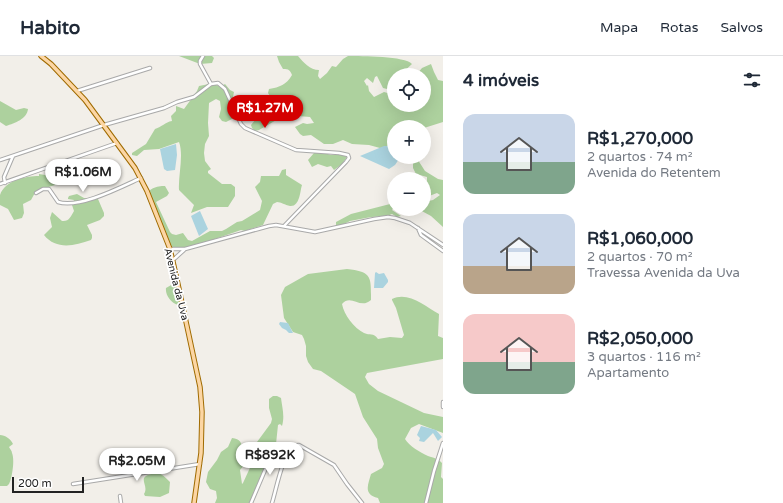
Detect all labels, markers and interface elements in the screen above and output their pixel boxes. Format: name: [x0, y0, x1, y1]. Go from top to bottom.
text: Habito: [20, 17, 80, 39]
text: Mapa: [600, 19, 638, 36]
text: Rotas: [660, 19, 698, 36]
text: Salvos: [720, 19, 763, 36]
map controls: [387, 68, 431, 216]
button: locate: [387, 68, 431, 112]
icon: filters: [741, 69, 763, 91]
text: 4 imóveis: [463, 70, 539, 91]
pin: R$1.27M: [228, 95, 302, 129]
text: R$1.27M: [236, 100, 294, 116]
button: +: [387, 120, 431, 164]
text: R$1,270,000: [587, 128, 693, 149]
icon: home: [495, 130, 543, 178]
text: 2 quartos · 74 m²: [587, 149, 693, 165]
pin: R$1.06M: [46, 159, 120, 193]
text: R$1.06M: [54, 164, 112, 180]
text: Avenida do Retentem: [587, 165, 721, 181]
button: −: [387, 172, 431, 216]
text: R$1,060,000: [587, 228, 693, 249]
icon: home: [495, 230, 543, 278]
street label: Avenida da Uva: [161, 247, 191, 322]
text: 2 quartos · 70 m²: [587, 249, 693, 265]
text: Travessa Avenida da Uva: [587, 265, 740, 281]
text: R$2,050,000: [587, 328, 693, 349]
icon: home: [495, 330, 543, 378]
text: 3 quartos · 116 m²: [587, 349, 701, 365]
text: Apartamento: [587, 365, 669, 381]
pin: R$892K: [237, 442, 303, 476]
text: R$892K: [245, 447, 295, 463]
pin: R$2.05M: [100, 448, 174, 482]
text: R$2.05M: [108, 453, 166, 469]
scale bar: [12, 475, 84, 494]
text: 200 m: [18, 477, 52, 490]

